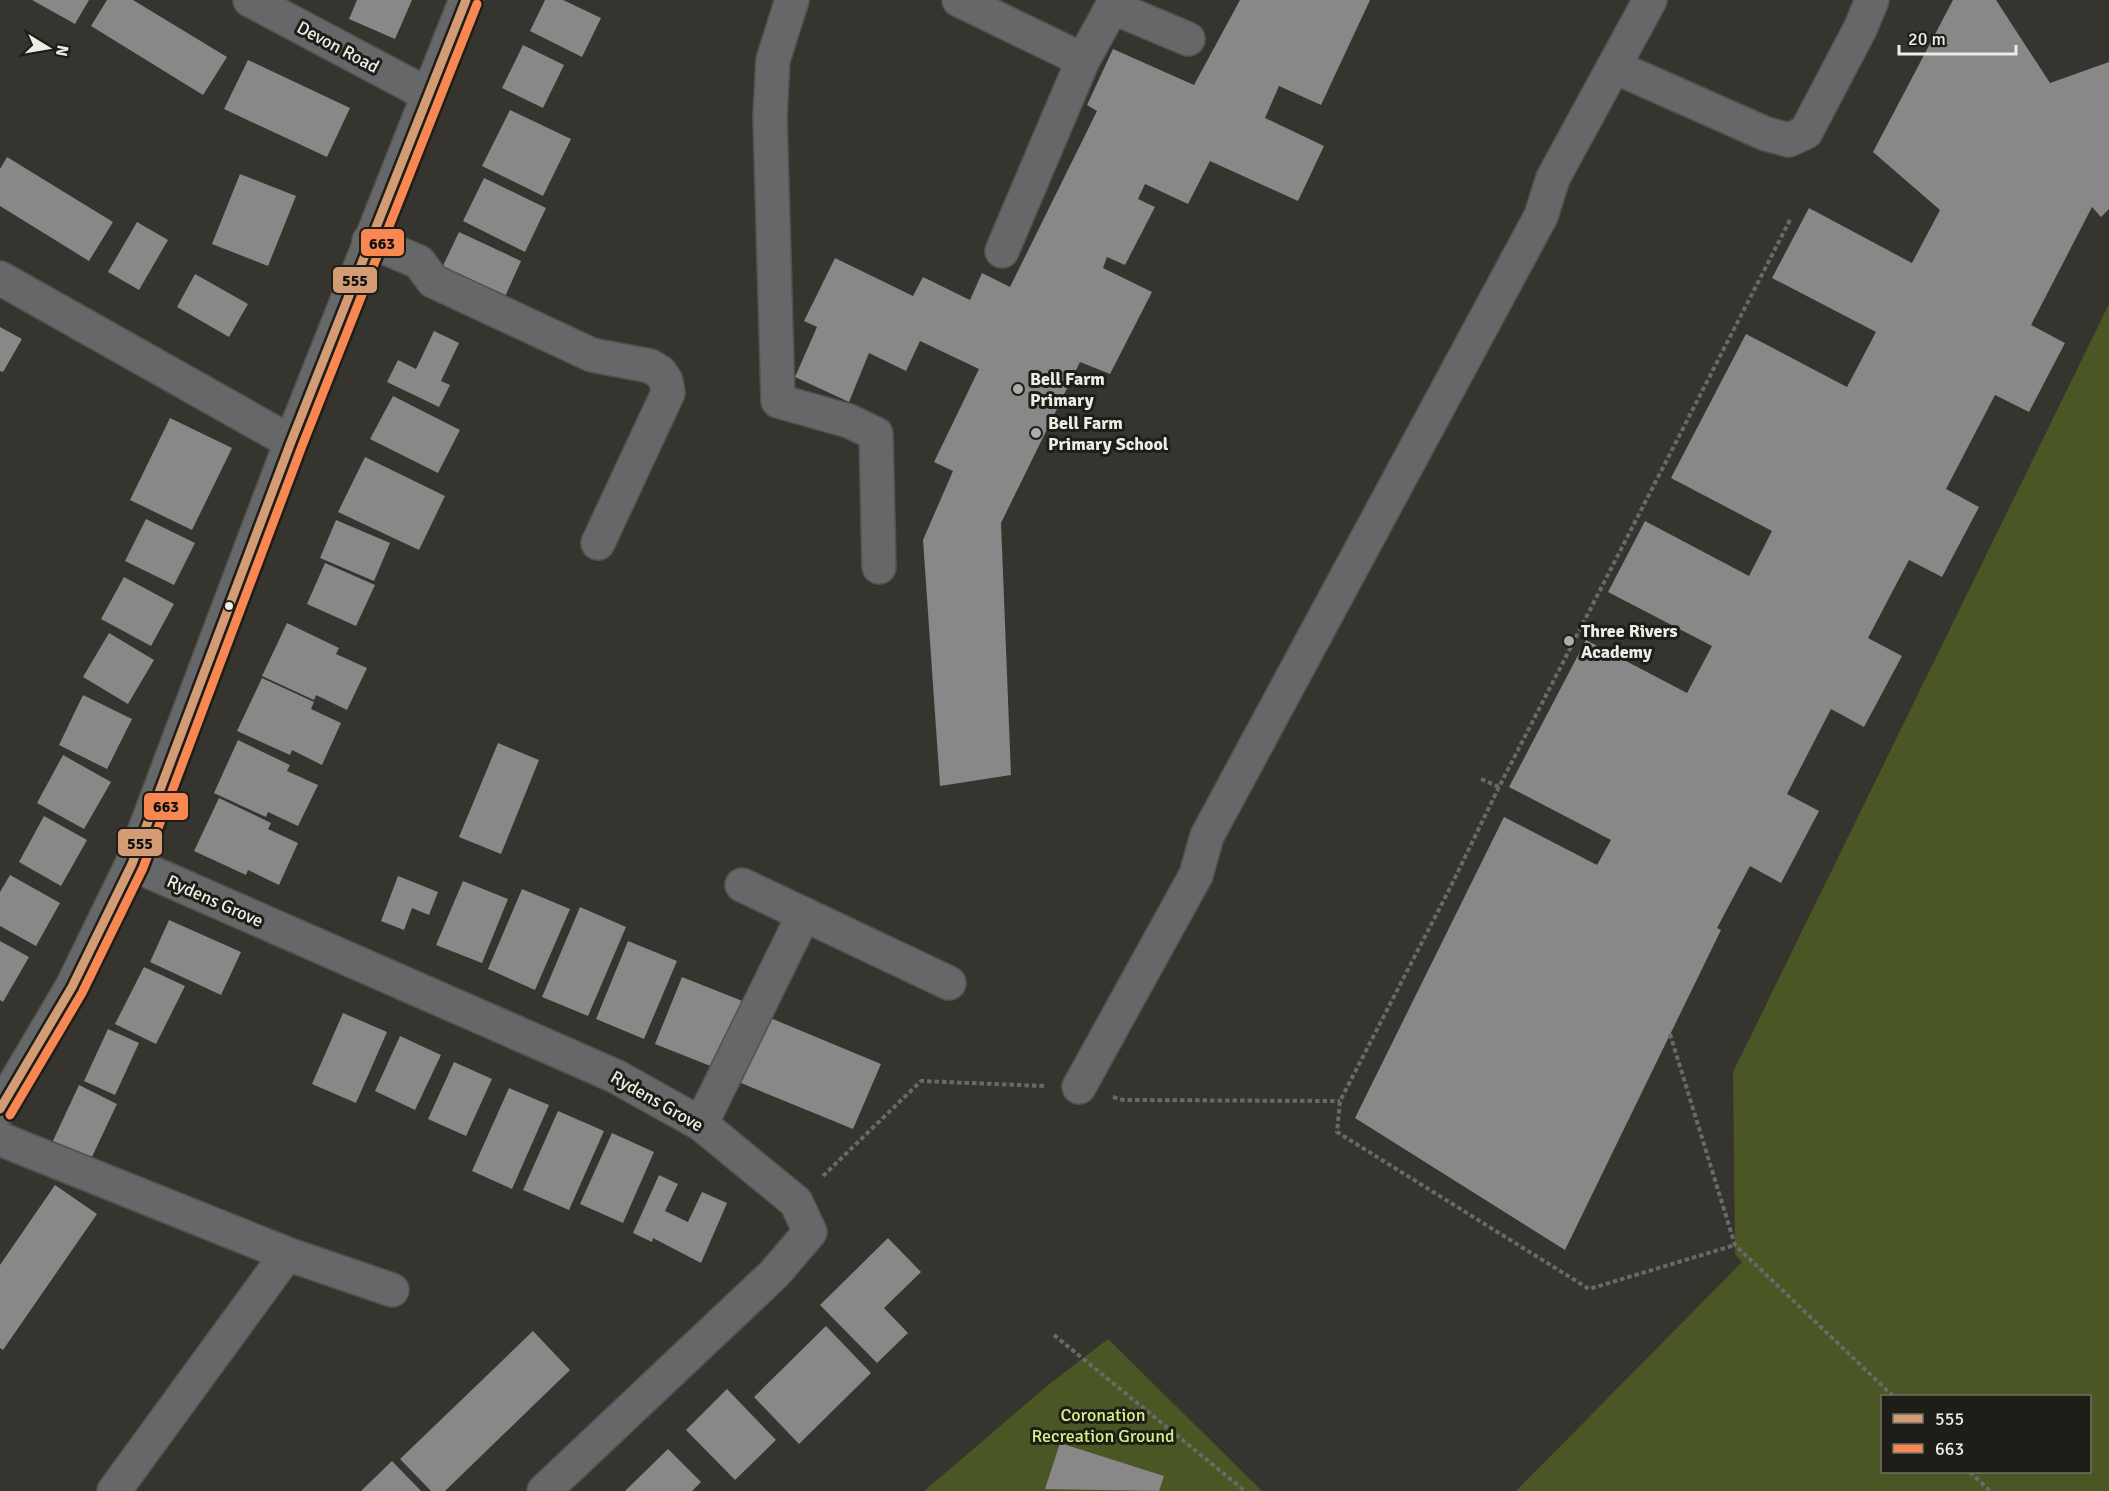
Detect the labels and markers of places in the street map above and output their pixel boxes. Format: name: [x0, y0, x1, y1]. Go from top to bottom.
place label: Bell Farm Primary: [1030, 368, 1105, 411]
marker: Bell Farm Primary: [1011, 382, 1025, 396]
place label: Bell Farm Primary School: [1048, 412, 1169, 455]
marker: Bell Farm Primary School: [1029, 426, 1043, 440]
unlabelled marker: [223, 600, 235, 612]
place label: Three Rivers Academy: [1581, 620, 1678, 663]
marker: Three Rivers Academy: [1562, 634, 1576, 648]

